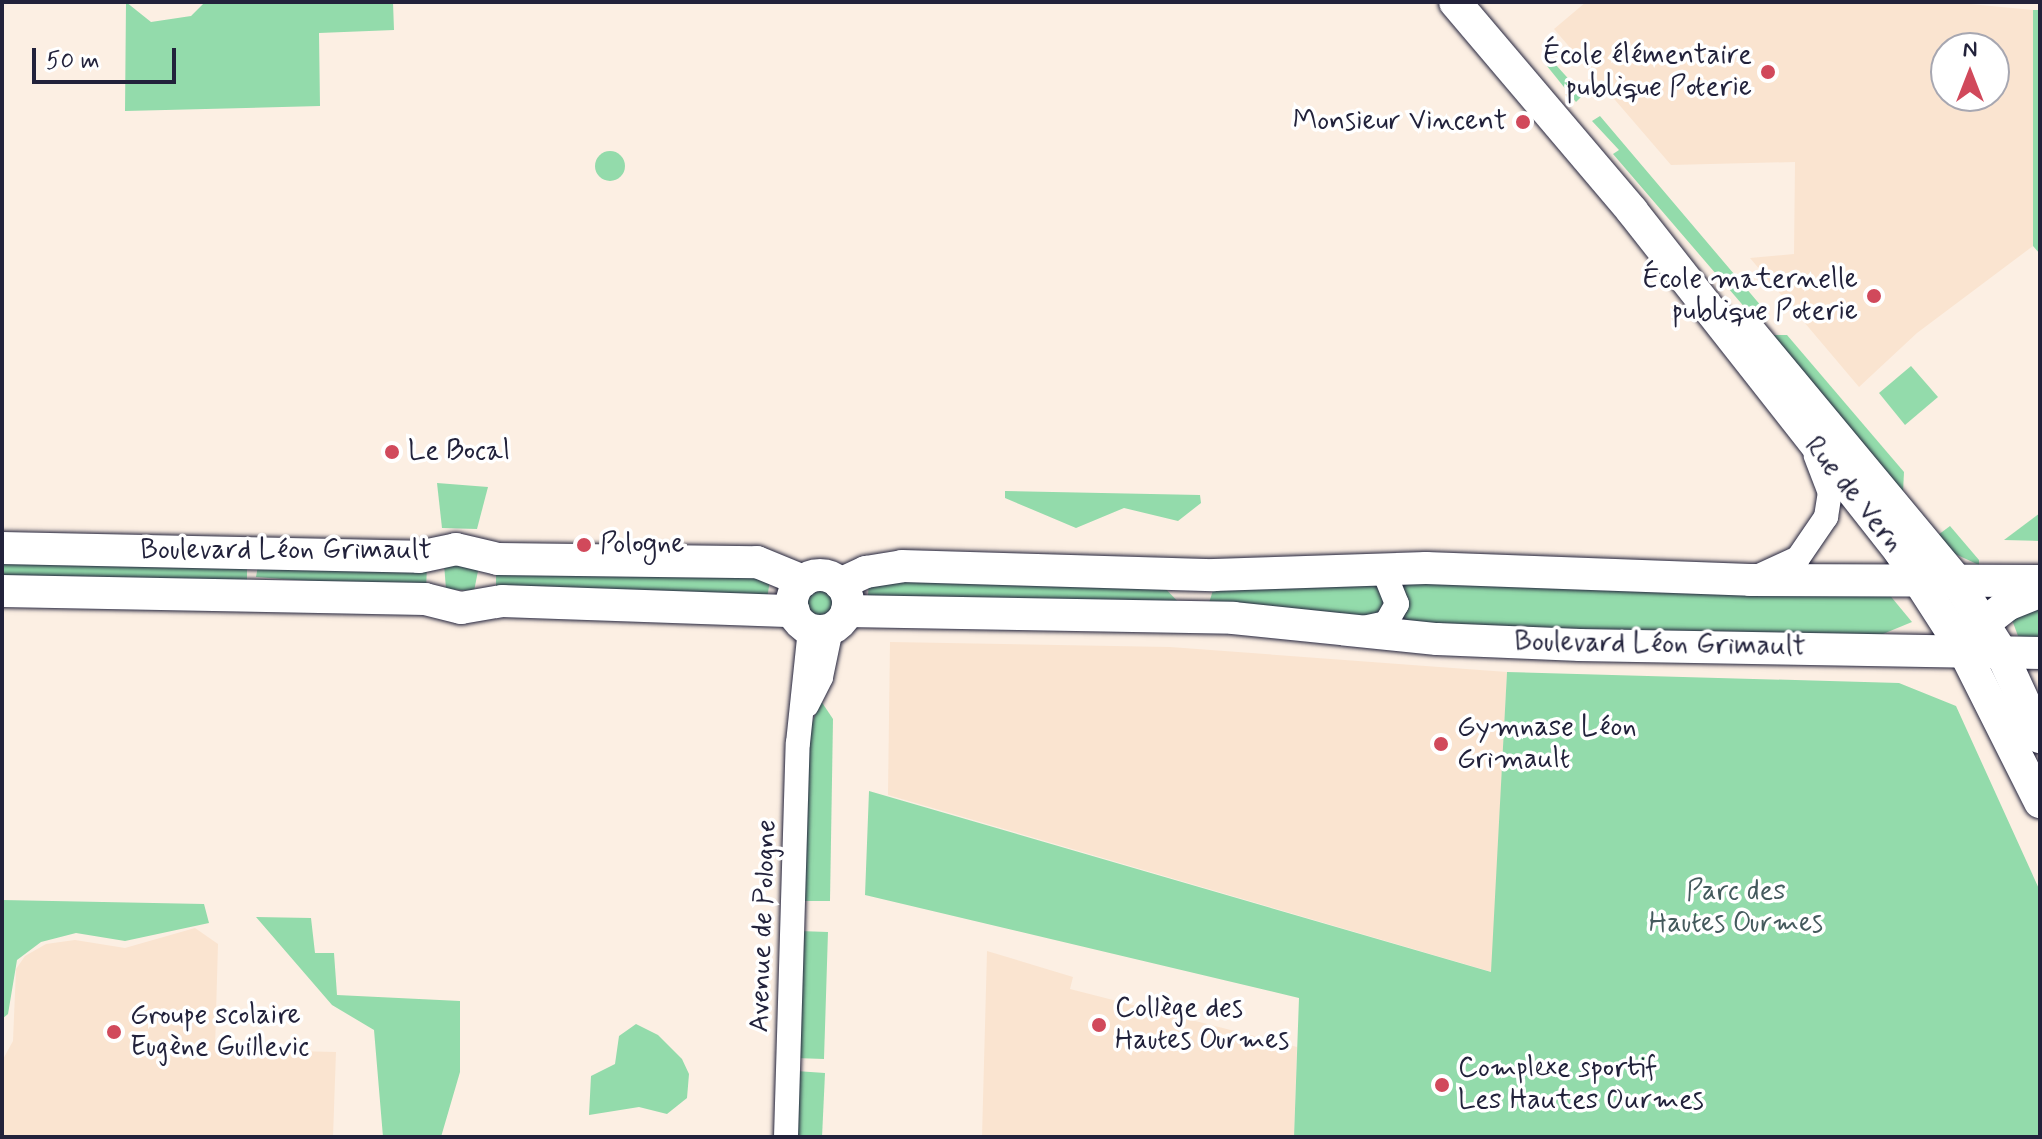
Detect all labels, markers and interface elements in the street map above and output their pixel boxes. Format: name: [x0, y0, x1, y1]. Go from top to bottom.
scale bar: [36, 32, 180, 82]
north arrow: [1930, 32, 2010, 112]
text: N: [1963, 36, 1977, 64]
place label: École élémentaire publique Poterie: [1543, 39, 1752, 105]
text: 50 m: [46, 46, 100, 77]
marker: École élémentaire publique Poterie: [1759, 63, 1777, 81]
place label: Monsieur Vincent: [1303, 105, 1507, 139]
marker: Monsieur Vincent: [1514, 113, 1532, 131]
place label: École maternelle publique Poterie: [1666, 263, 1858, 329]
marker: École maternelle publique Poterie: [1865, 287, 1883, 305]
street label: Rue de Vern: [1794, 428, 1912, 562]
place label: Le Bocal: [408, 435, 508, 469]
marker: Le Bocal: [383, 443, 401, 461]
place label: Pologne: [600, 528, 685, 562]
street label: Boulevard Léon Grimault: [138, 534, 434, 568]
marker: Pologne: [575, 536, 593, 554]
street label: Boulevard Léon Grimault: [1512, 626, 1808, 664]
place label: Gymnase Léon Grimault: [1457, 711, 1637, 777]
marker: Gymnase Léon Grimault: [1432, 735, 1450, 753]
street label: Avenue de Pologne: [743, 818, 785, 1034]
park label: Parc des Hautes Ourmes: [1649, 875, 1823, 941]
place label: Collège des Hautes Ourmes: [1115, 992, 1289, 1058]
place label: Groupe scolaire Eugène Guillevic: [130, 999, 312, 1065]
marker: Collège des Hautes Ourmes: [1090, 1016, 1108, 1034]
marker: Groupe scolaire Eugène Guillevic: [105, 1023, 123, 1041]
place label: Complexe sportif Les Hautes Ourmes: [1458, 1052, 1683, 1118]
marker: Complexe sportif Les Hautes Ourmes: [1433, 1076, 1451, 1094]

